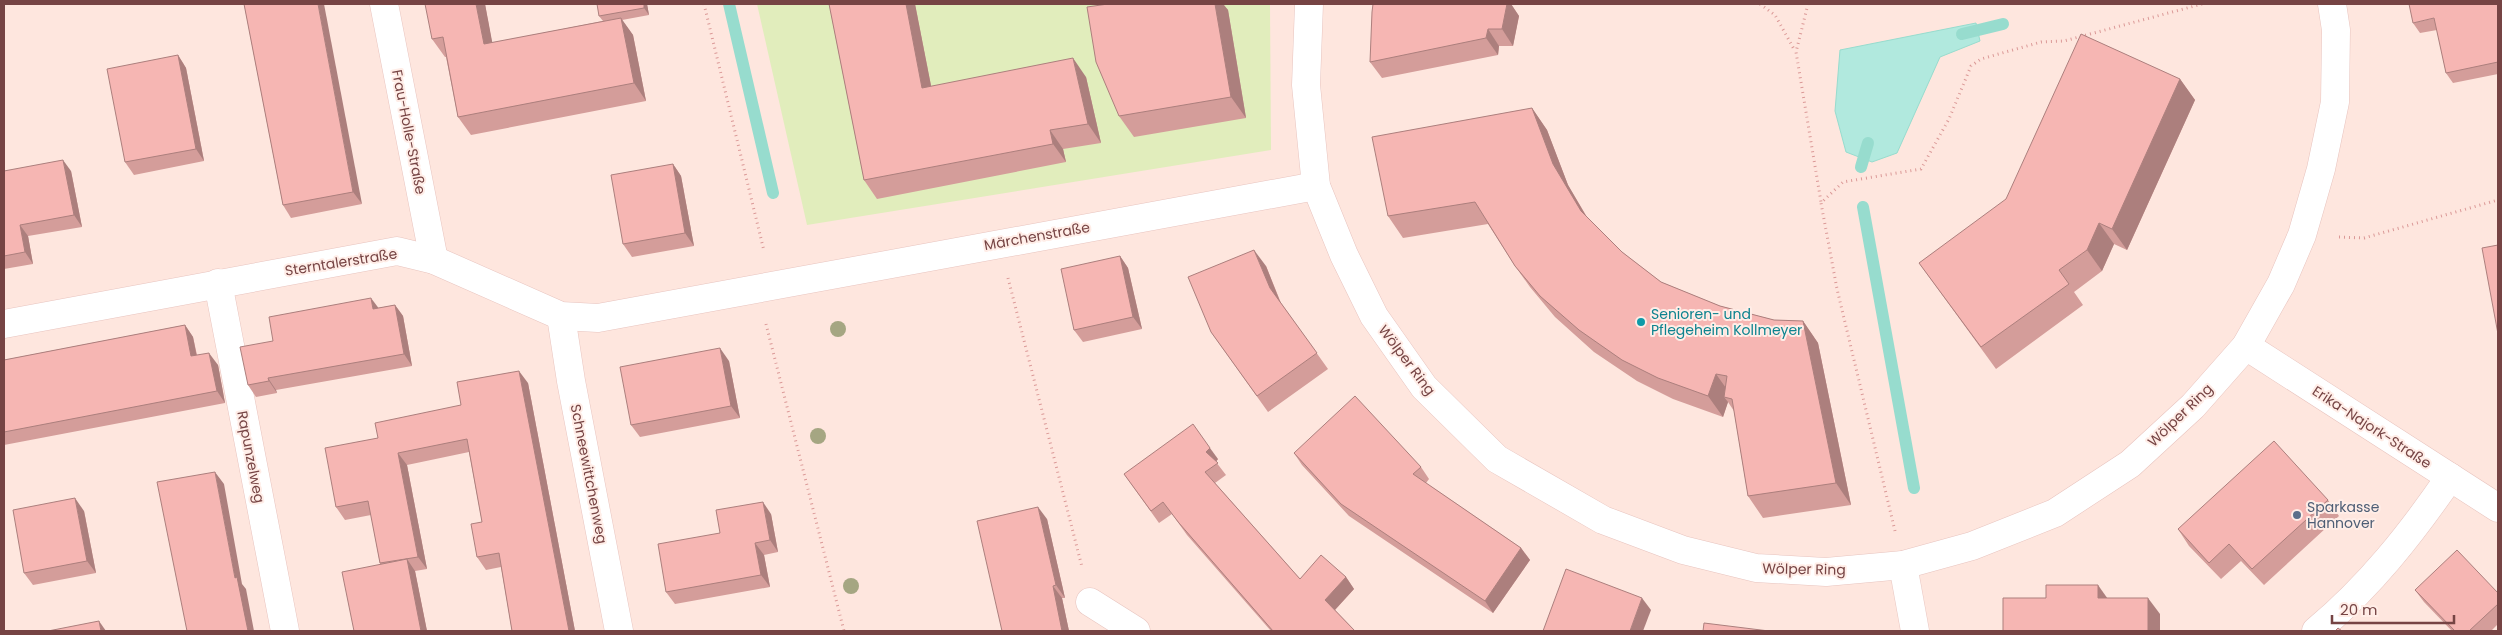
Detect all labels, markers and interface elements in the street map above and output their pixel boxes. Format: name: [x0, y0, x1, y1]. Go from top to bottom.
street label: Frau-Holle-Straße: [387, 68, 431, 196]
street label: Märchenstraße: [982, 217, 1092, 255]
street label: Sterntalerstraße: [283, 243, 399, 281]
place label: Senioren- und Pflegeheim Kollmeyer: [1651, 304, 1802, 340]
marker: Senioren- und Pflegeheim Kollmeyer: [1635, 316, 1647, 328]
street label: Wölper Ring: [1374, 321, 1440, 399]
street label: Wölper Ring: [2143, 379, 2217, 451]
street label: Erika-Najork-Straße: [2309, 381, 2436, 473]
street label: Schneewittchenweg: [566, 402, 612, 546]
street label: Rapunzelweg: [232, 409, 270, 505]
place label: Sparkasse Hannover: [2307, 497, 2380, 533]
marker: Sparkasse Hannover: [2291, 509, 2303, 521]
street label: Wölper Ring: [1762, 558, 1846, 580]
scale bar: [2332, 592, 2454, 624]
text: 20 m: [2340, 599, 2378, 620]

